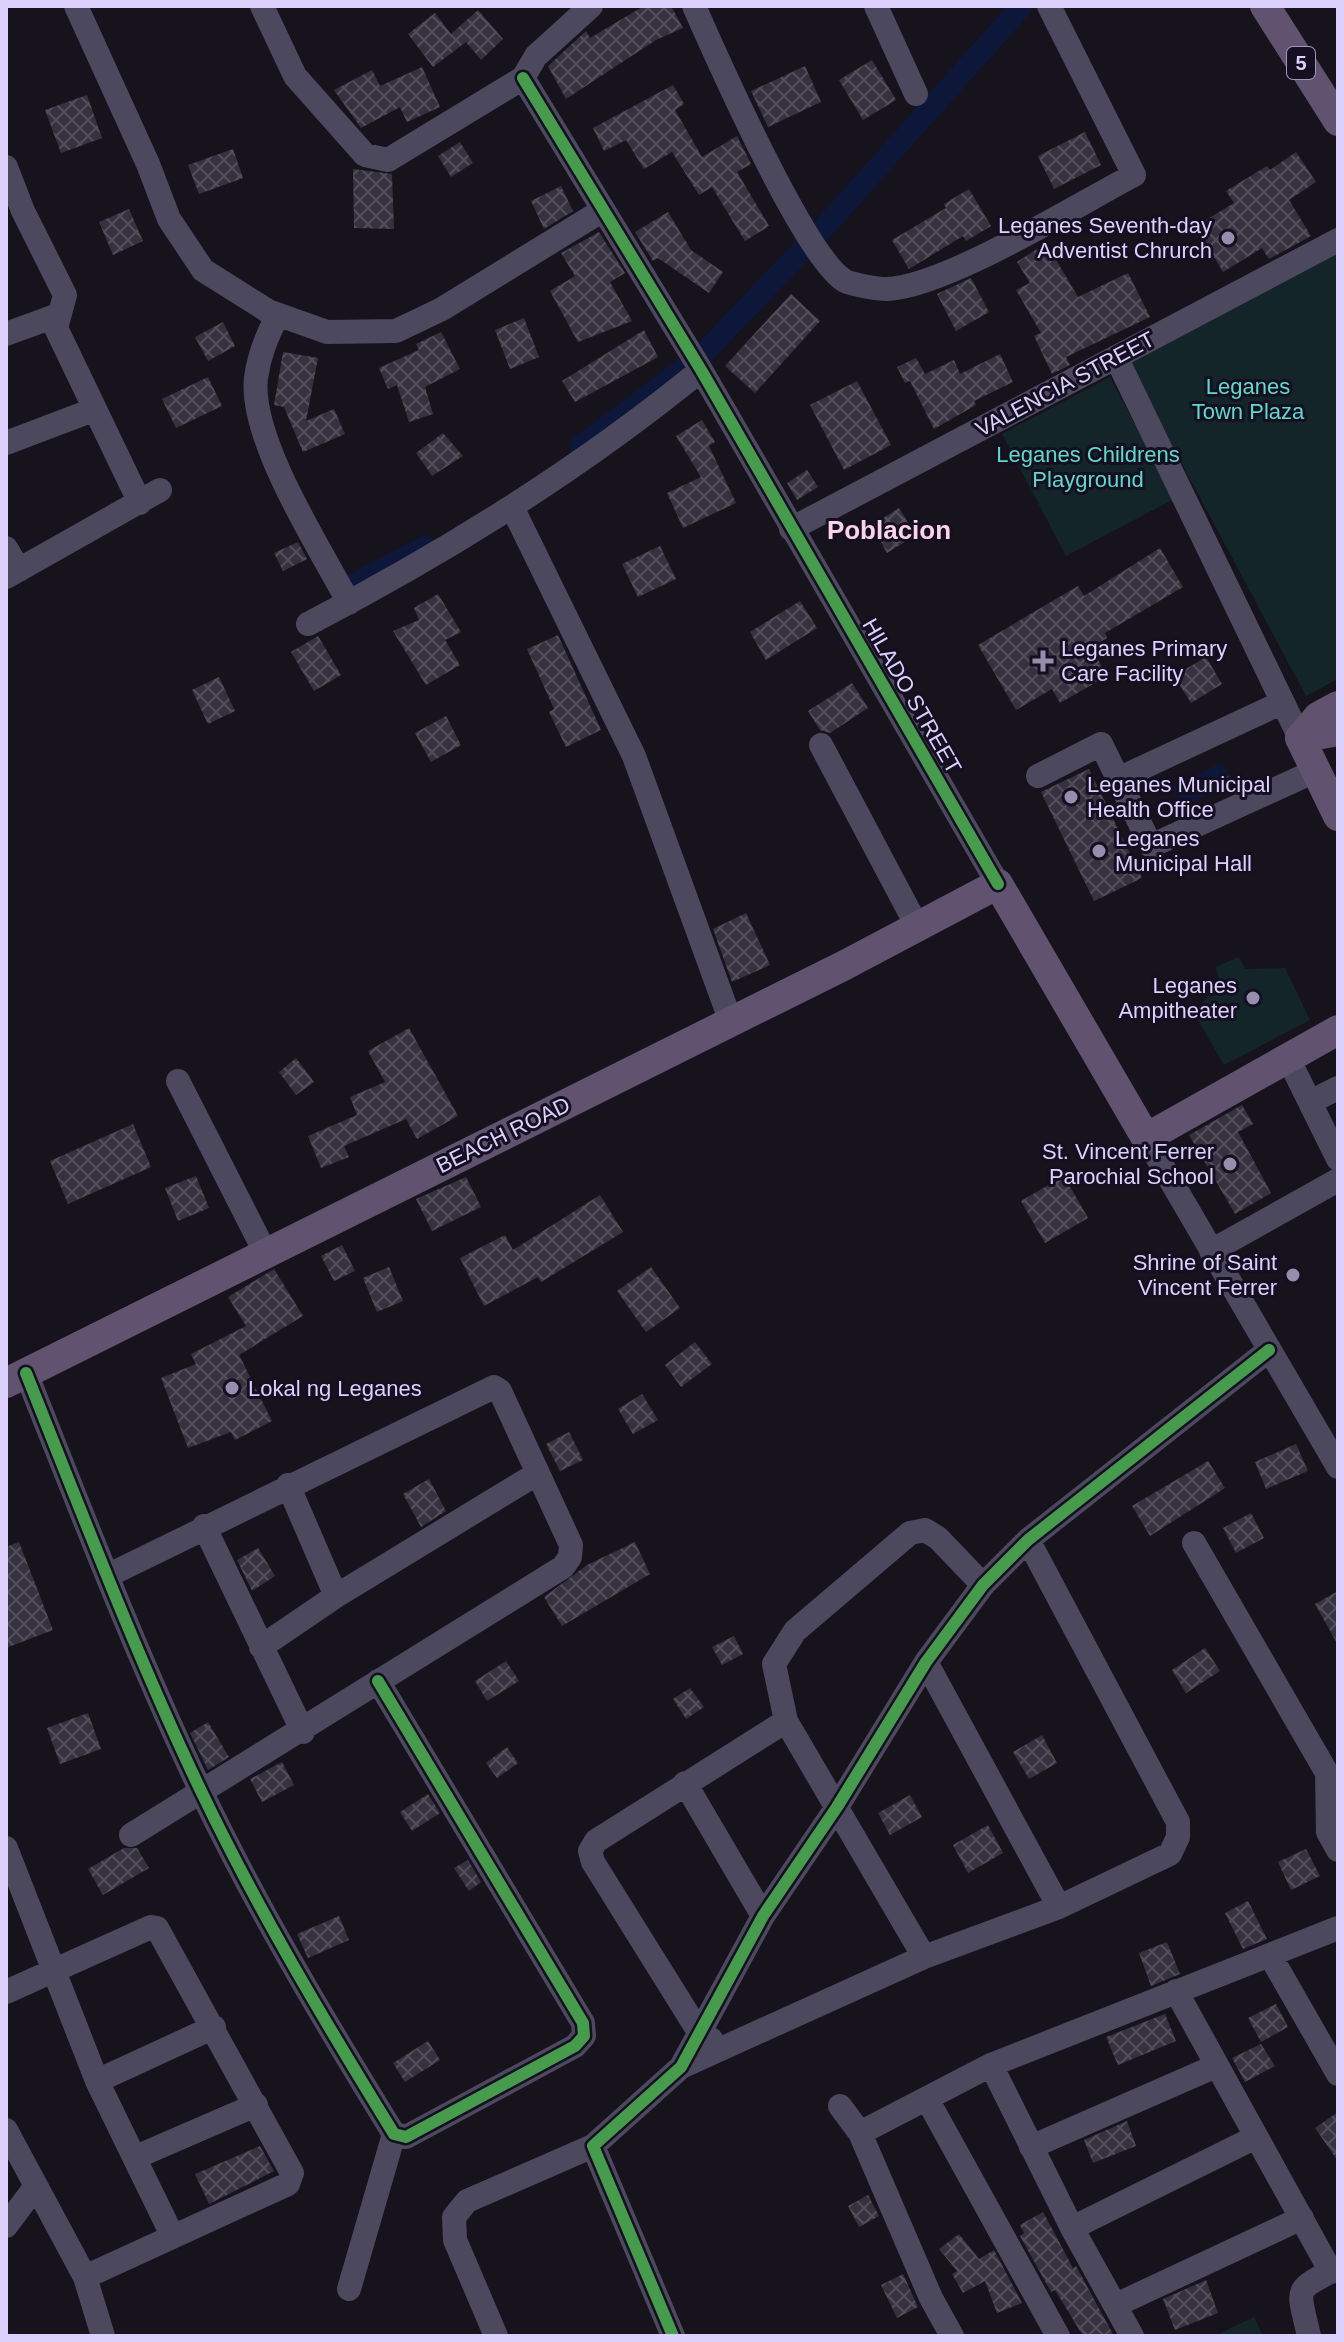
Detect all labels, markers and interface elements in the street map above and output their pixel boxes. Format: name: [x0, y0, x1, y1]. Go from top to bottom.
road number: 5: [1287, 47, 1315, 79]
place label: Leganes Seventh-day Adventist Chrurch: [998, 213, 1212, 263]
marker: Leganes Seventh-day Adventist Chrurch: [1219, 229, 1237, 247]
street label: VALENCIA STREET: [971, 326, 1159, 442]
park label: Leganes Town Plaza: [1192, 374, 1305, 424]
park label: Leganes Childrens Playground: [996, 442, 1180, 492]
district label: Poblacion: [827, 515, 951, 545]
street label: HILADO STREET: [857, 614, 967, 778]
place label: Leganes Primary Care Facility: [1061, 636, 1227, 686]
marker: Leganes Primary Care Facility: [1032, 650, 1054, 672]
place label: Leganes Municipal Health Office: [1087, 772, 1270, 822]
marker: Leganes Municipal Health Office: [1062, 788, 1080, 806]
place label: Leganes Municipal Hall: [1115, 826, 1252, 876]
marker: Leganes Municipal Hall: [1090, 842, 1108, 860]
place label: Leganes Ampitheater: [1118, 973, 1237, 1023]
marker: Leganes Ampitheater: [1244, 989, 1262, 1007]
street label: BEACH ROAD: [432, 1092, 574, 1178]
place label: St. Vincent Ferrer Parochial School: [1042, 1139, 1214, 1189]
marker: St. Vincent Ferrer Parochial School: [1221, 1155, 1239, 1173]
place label: Shrine of Saint Vincent Ferrer: [1133, 1250, 1277, 1300]
marker: Shrine of Saint Vincent Ferrer: [1284, 1266, 1302, 1284]
place label: Lokal ng Leganes: [248, 1376, 422, 1401]
marker: Lokal ng Leganes: [223, 1379, 241, 1397]

